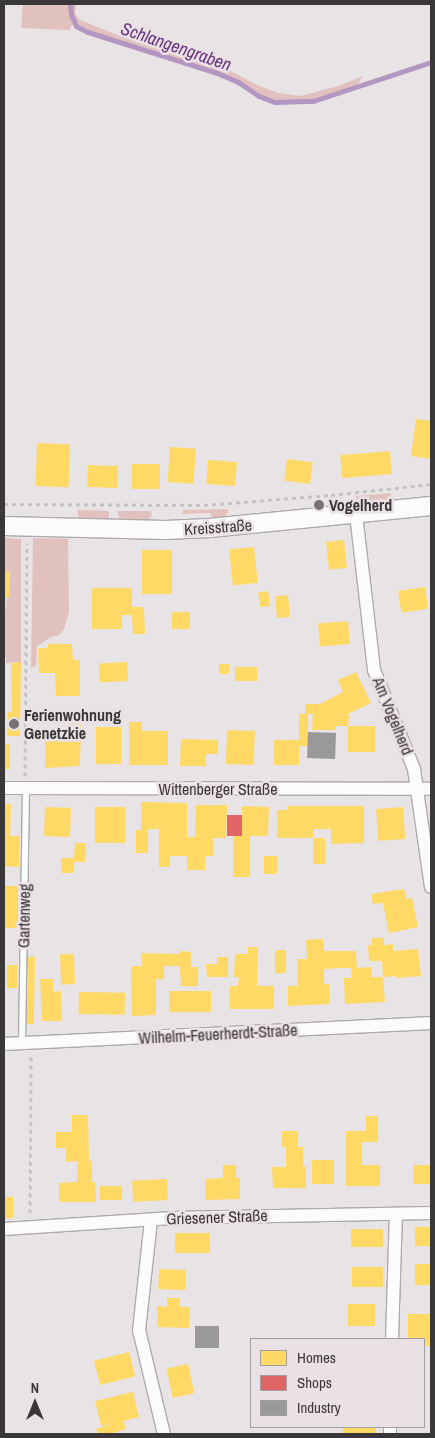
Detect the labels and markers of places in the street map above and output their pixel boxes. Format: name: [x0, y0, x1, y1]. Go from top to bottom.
place label: Vogelherd: [329, 495, 392, 515]
marker: Vogelherd: [313, 499, 325, 511]
place label: Ferienwohnung Genetzkie: [24, 705, 121, 743]
marker: Ferienwohnung Genetzkie: [8, 718, 20, 730]

